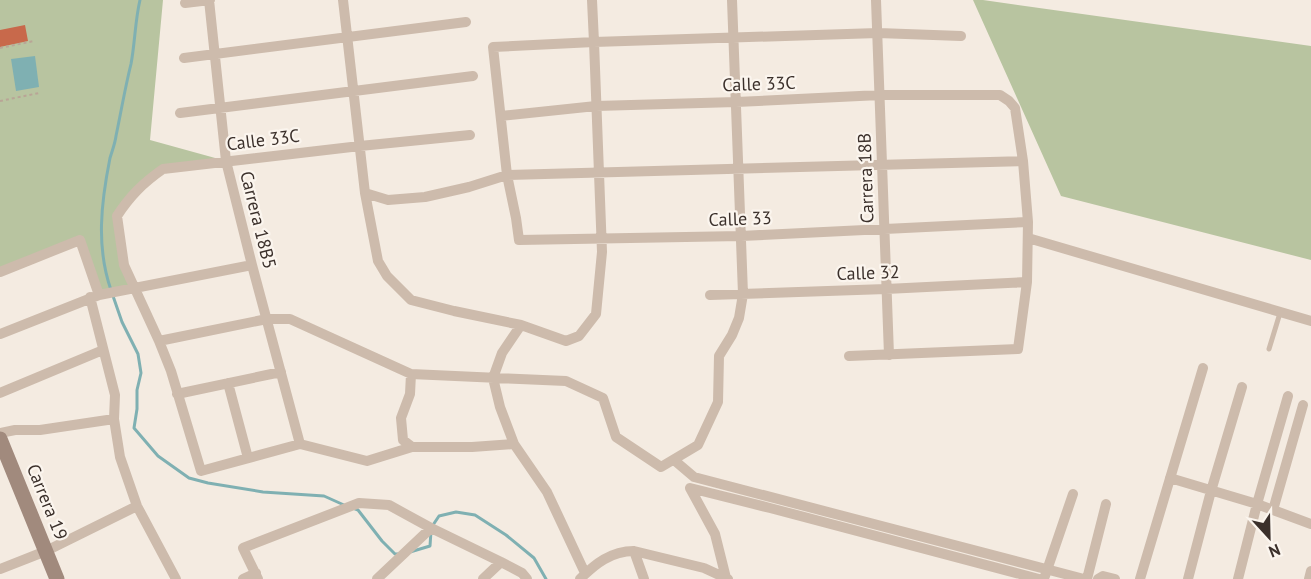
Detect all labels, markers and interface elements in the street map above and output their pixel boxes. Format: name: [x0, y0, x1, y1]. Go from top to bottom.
street label: Calle 33C: [722, 71, 796, 96]
street label: Calle 33C: [225, 124, 301, 155]
street label: Carrera 18B: [852, 133, 879, 224]
street label: Carrera 18B5: [235, 169, 282, 271]
street label: Calle 33: [708, 206, 772, 231]
street label: Calle 32: [836, 260, 900, 285]
street label: Carrera 19: [22, 461, 73, 543]
north arrow: [1239, 507, 1299, 567]
text: N: [1266, 540, 1283, 562]

